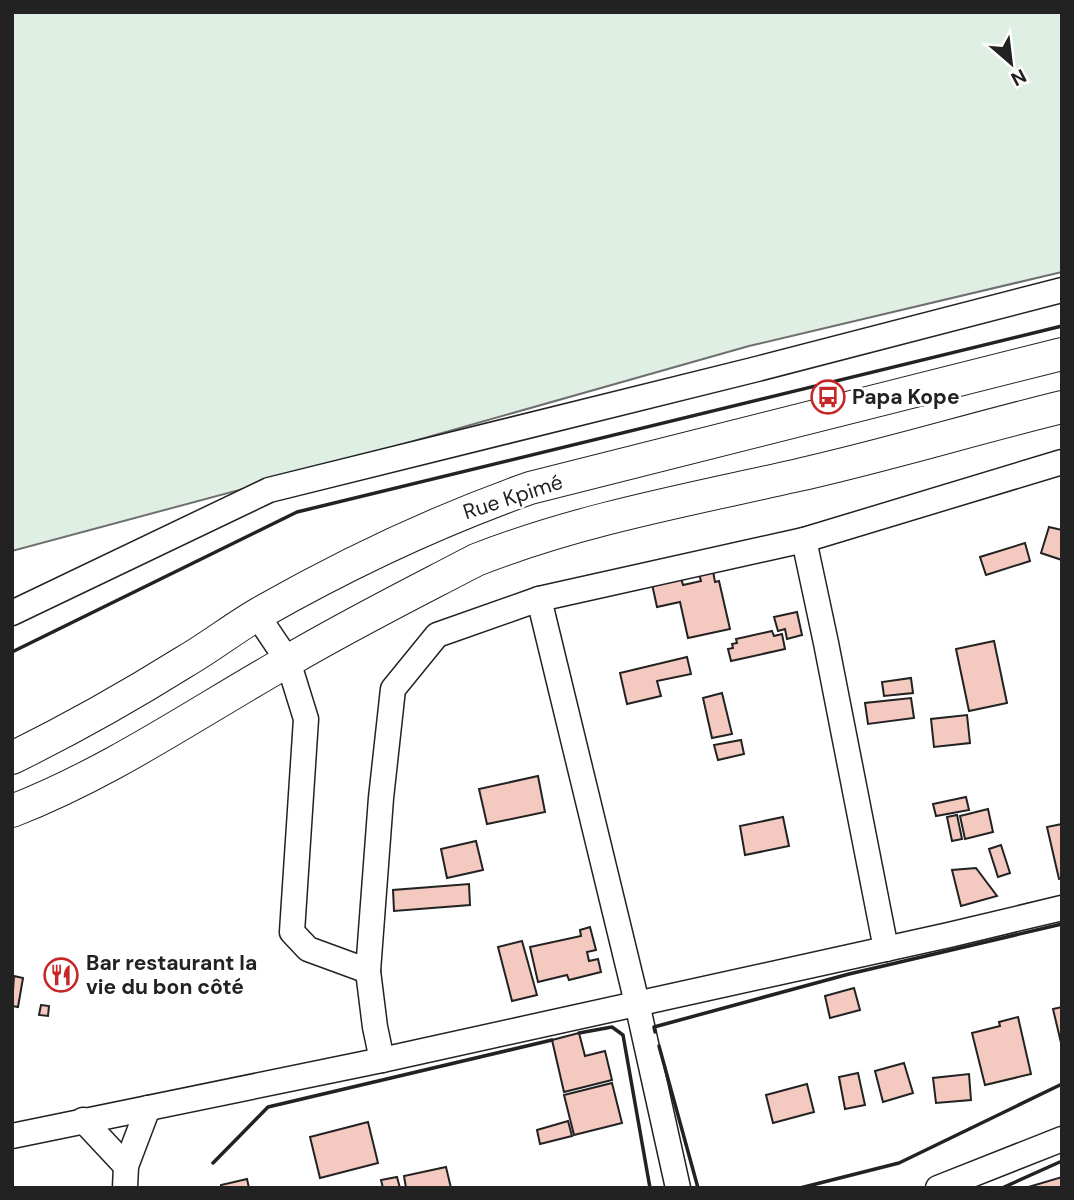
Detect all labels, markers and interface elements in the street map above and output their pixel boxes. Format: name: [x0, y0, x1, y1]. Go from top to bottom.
north arrow: [976, 28, 1046, 98]
text: N: [1007, 63, 1031, 92]
bus stop icon: Papa Kope: [809, 378, 847, 416]
place label: Papa Kope: [852, 383, 960, 411]
street label: Rue Kpimé: [460, 468, 566, 526]
place label: Bar restaurant la vie du bon côté: [86, 949, 257, 1001]
restaurant icon: Bar restaurant la vie du bon côté: [42, 956, 80, 994]

